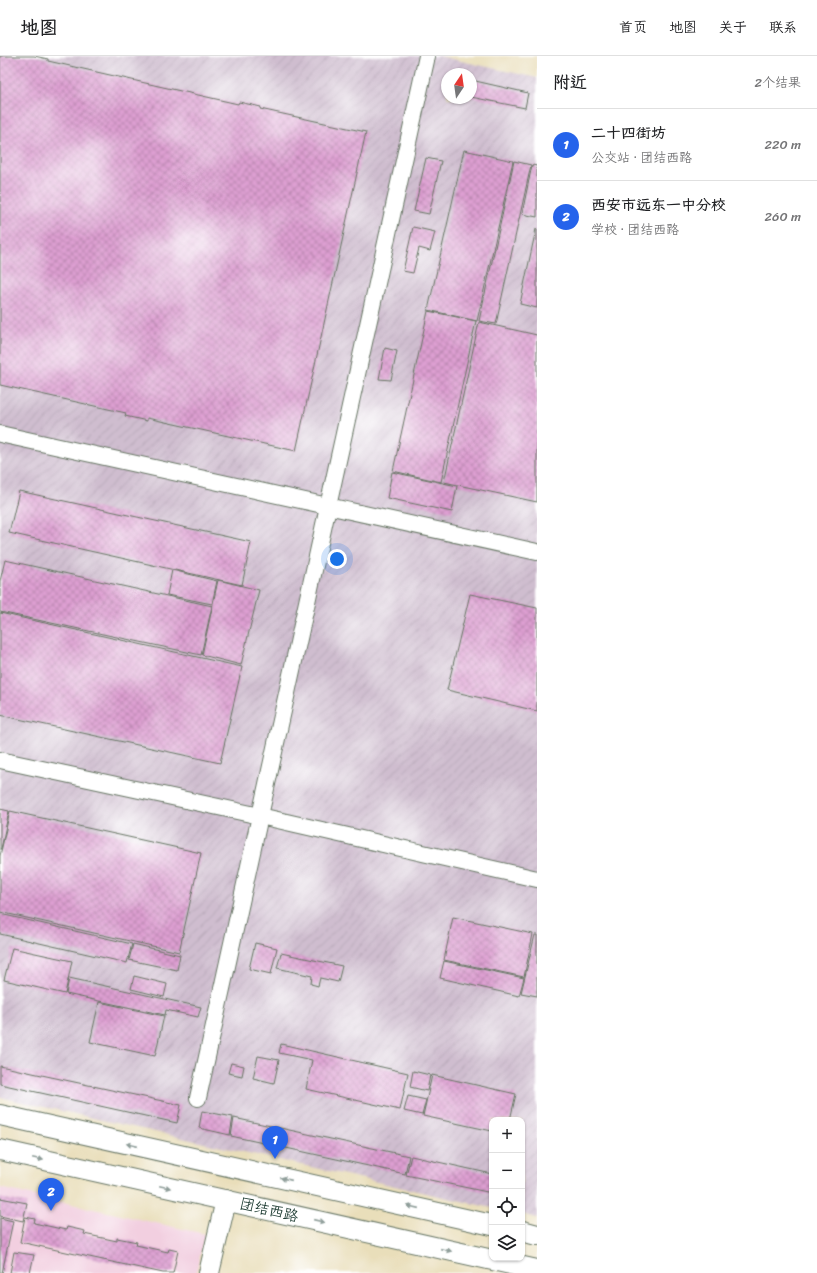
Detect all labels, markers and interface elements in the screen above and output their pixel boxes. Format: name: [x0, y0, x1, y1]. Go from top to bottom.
text: 地图: [20, 11, 58, 44]
text: 首页: [619, 15, 647, 40]
text: 地图: [669, 15, 697, 40]
text: 关于: [719, 15, 747, 40]
text: 联系: [769, 15, 797, 40]
text: 附近: [553, 67, 587, 97]
north arrow: [441, 68, 477, 104]
text: 2个结果: [754, 71, 801, 94]
text: 二十四街坊: [591, 120, 666, 146]
text: 1: [563, 133, 569, 156]
text: 220 m: [764, 133, 801, 156]
text: 公交站 · 团结西路: [591, 146, 692, 169]
text: 西安市远东一中分校: [591, 192, 726, 218]
text: 2: [562, 205, 570, 228]
text: 260 m: [765, 205, 801, 228]
text: 学校 · 团结西路: [591, 218, 679, 241]
your location: [327, 549, 347, 569]
map controls: [489, 1117, 525, 1261]
button: +: [489, 1117, 525, 1153]
pin: 1: [262, 1126, 288, 1159]
one-way arrow: [126, 1141, 138, 1147]
button: −: [489, 1153, 525, 1189]
one-way arrow: [32, 1156, 44, 1162]
one-way arrow: [280, 1175, 292, 1181]
pin: 2: [38, 1178, 64, 1211]
one-way arrow: [159, 1184, 171, 1190]
button: locate: [489, 1189, 525, 1225]
street label: 团结西路: [237, 1191, 301, 1229]
one-way arrow: [407, 1204, 419, 1210]
one-way arrow: [313, 1219, 325, 1225]
button: layers: [489, 1225, 525, 1261]
one-way arrow: [440, 1247, 452, 1253]

